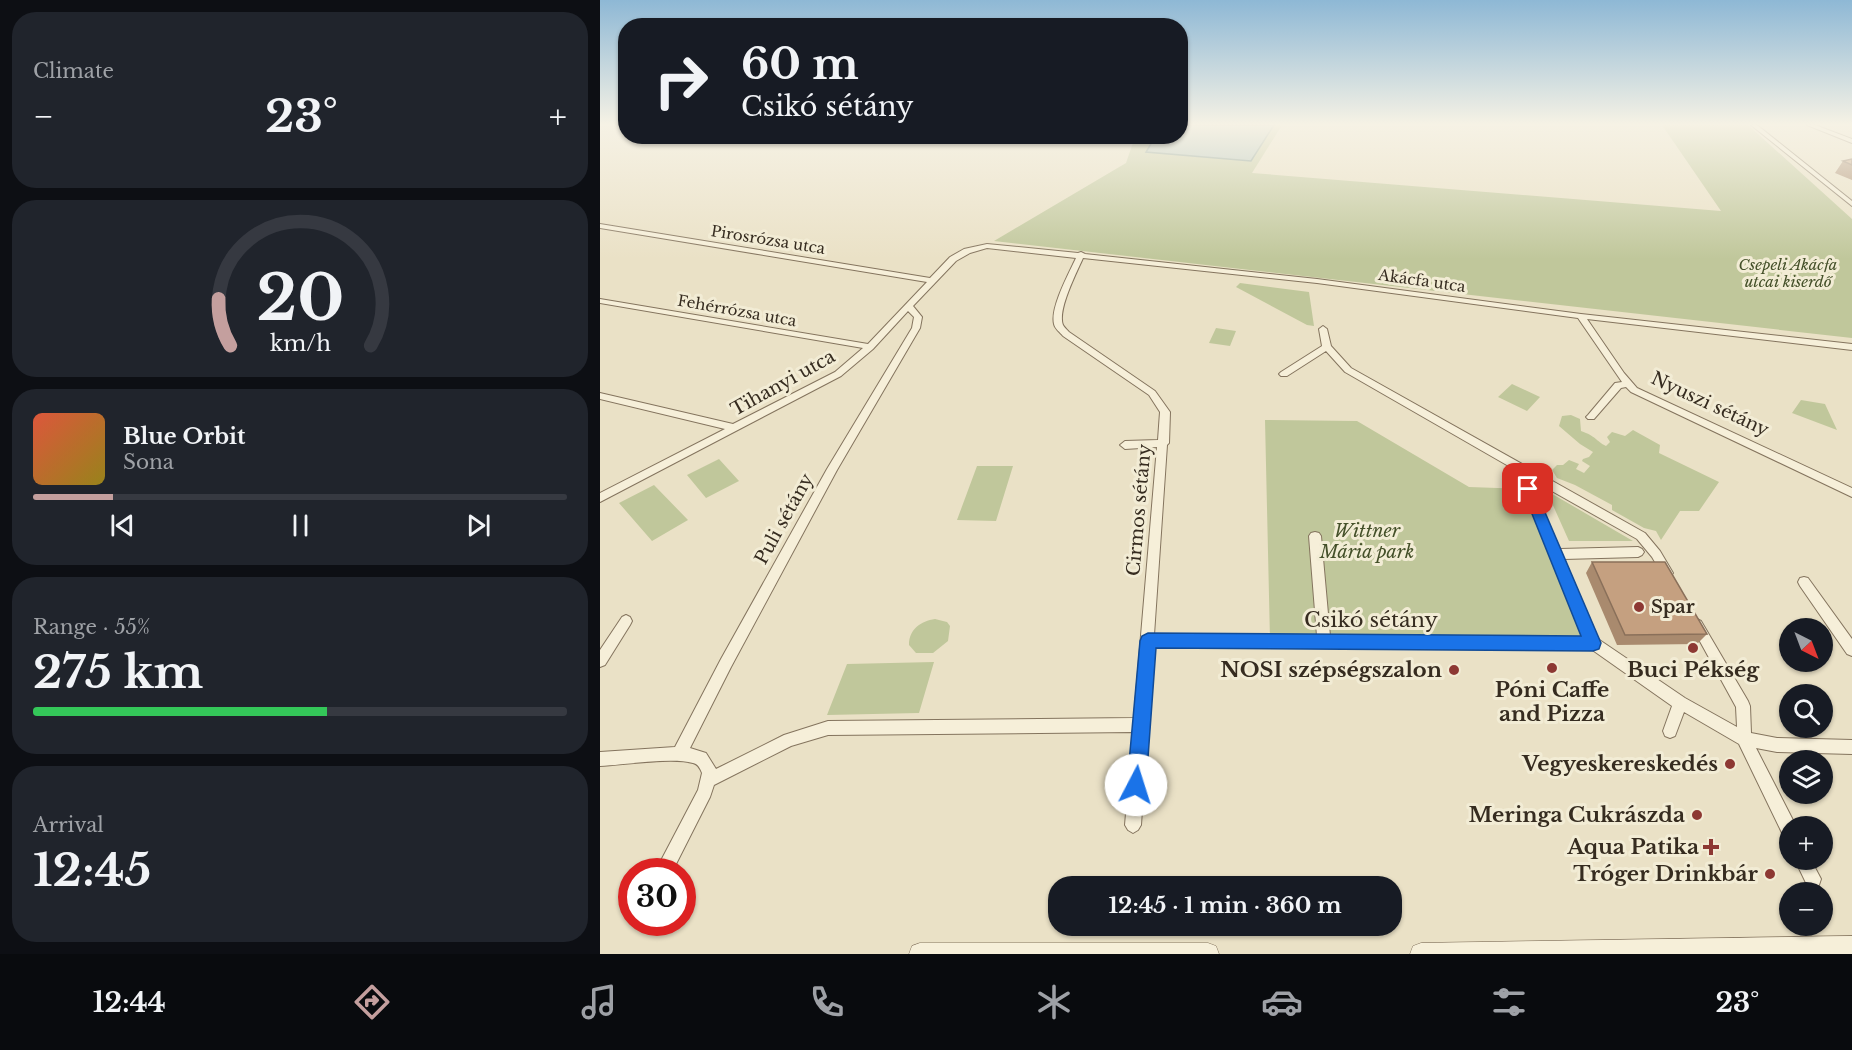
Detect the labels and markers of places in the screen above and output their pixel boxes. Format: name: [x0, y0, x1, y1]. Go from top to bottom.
pin: [1502, 463, 1553, 514]
place label: Spar: [1651, 596, 1695, 618]
marker: Spar: [1632, 600, 1646, 614]
marker: Buci Pékség: [1686, 641, 1700, 655]
place label: NOSI szépségszalon: [1220, 657, 1442, 683]
place label: Buci Pékség: [1627, 657, 1760, 683]
marker: Póni Caffe and Pizza: [1545, 661, 1559, 675]
marker: NOSI szépségszalon: [1447, 663, 1461, 677]
place label: Póni Caffe and Pizza: [1495, 677, 1609, 727]
place label: Vegyeskereskedés: [1521, 751, 1718, 777]
marker: Vegyeskereskedés: [1723, 757, 1737, 771]
place label: Meringa Cukrászda: [1468, 802, 1685, 828]
marker: Meringa Cukrászda: [1690, 808, 1704, 822]
place label: Aqua Patika: [1566, 834, 1699, 860]
marker: Aqua Patika: [1704, 840, 1718, 854]
place label: Tróger Drinkbár: [1573, 861, 1759, 887]
marker: Tróger Drinkbár: [1763, 867, 1777, 881]

